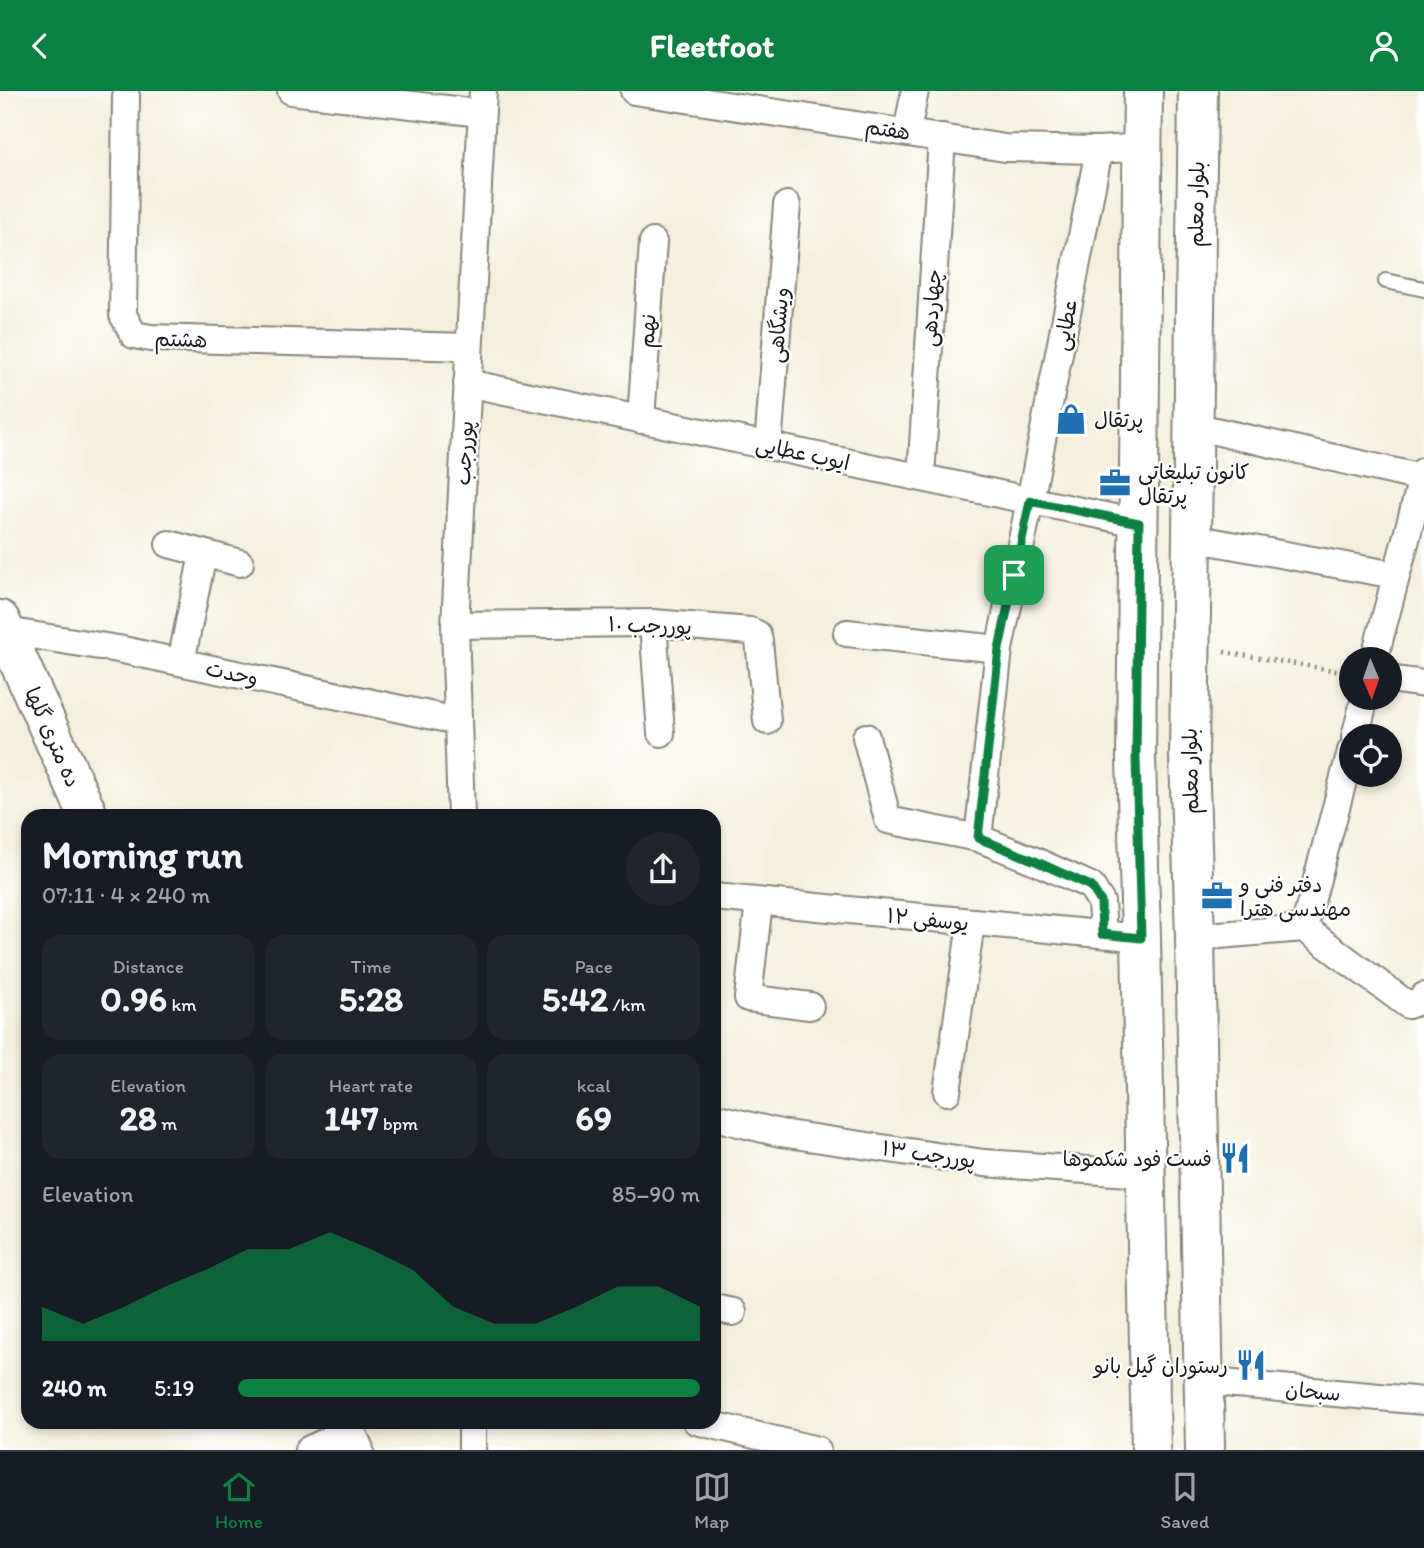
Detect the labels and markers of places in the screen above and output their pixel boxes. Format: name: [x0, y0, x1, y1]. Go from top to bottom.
shop icon: پرتقال: [1054, 402, 1088, 436]
place label: پرتقال: [1094, 407, 1143, 433]
place label: کانون تبلیغاتی پرتقال: [1138, 459, 1250, 509]
office icon: کانون تبلیغاتی پرتقال: [1098, 466, 1132, 500]
pin: [984, 545, 1044, 605]
place label: دفتر فنی و مهندسی هترا: [1238, 872, 1351, 923]
office icon: دفتر فنی و مهندسی هترا: [1200, 879, 1234, 913]
restaurant icon: فست فود شکموها: [1218, 1141, 1252, 1175]
place label: فست فود شکموها: [1063, 1146, 1212, 1172]
restaurant icon: رستوران گیل بانو: [1234, 1348, 1268, 1382]
place label: رستوران گیل بانو: [1092, 1353, 1228, 1380]

